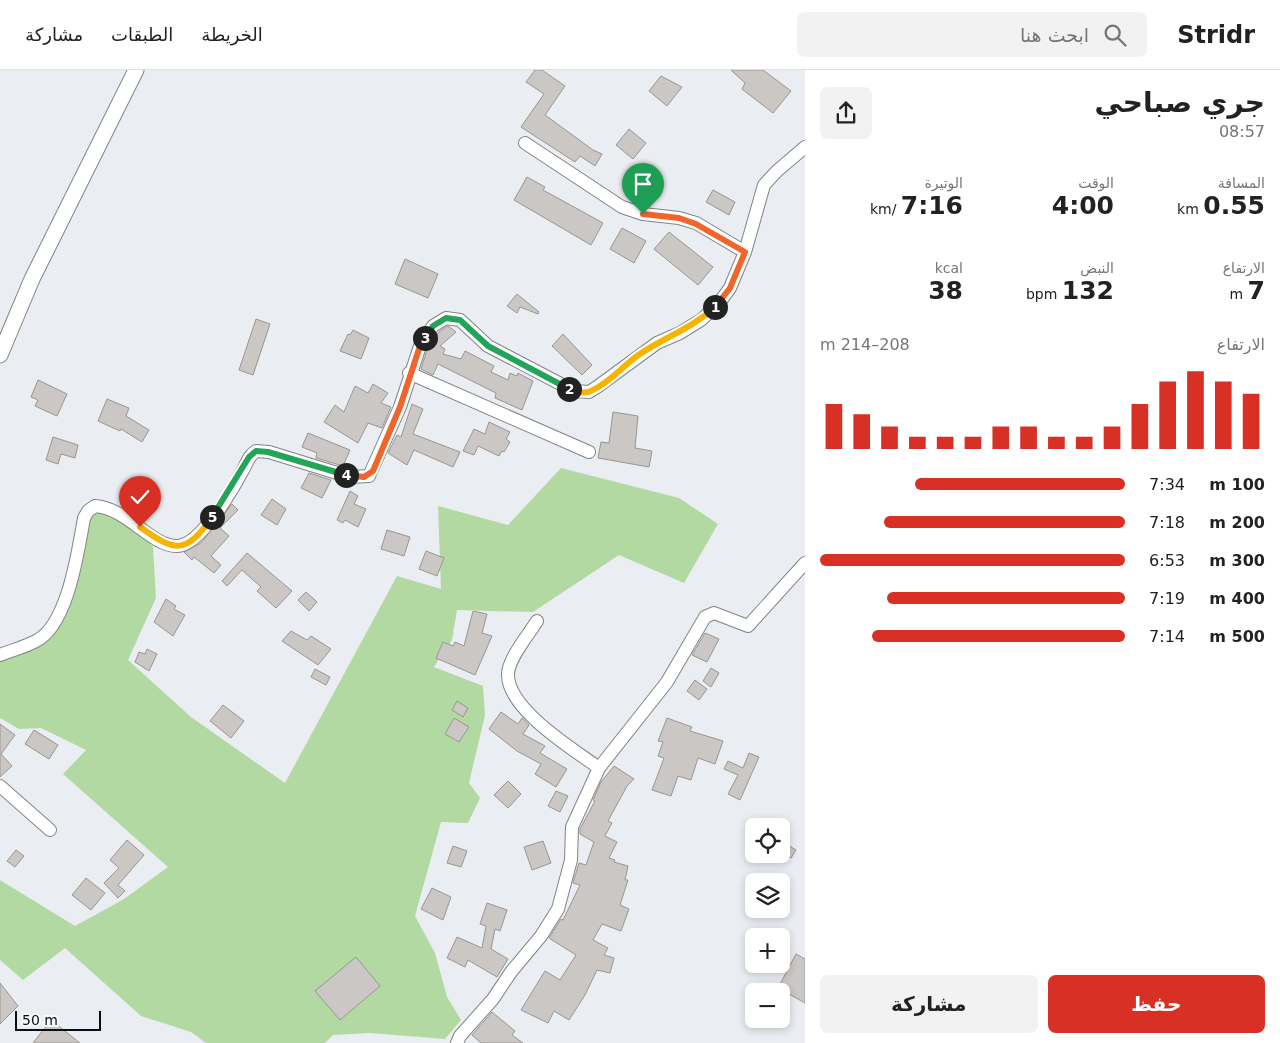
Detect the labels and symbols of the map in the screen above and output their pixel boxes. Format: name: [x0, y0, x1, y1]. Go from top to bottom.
pin: [622, 163, 664, 214]
pin: 1: [702, 294, 728, 320]
pin: 3: [412, 326, 438, 350]
pin: 2: [556, 376, 582, 402]
pin: 4: [334, 462, 358, 488]
pin: [119, 476, 161, 527]
pin: 5: [200, 504, 224, 530]
scale bar: [15, 1008, 101, 1031]

